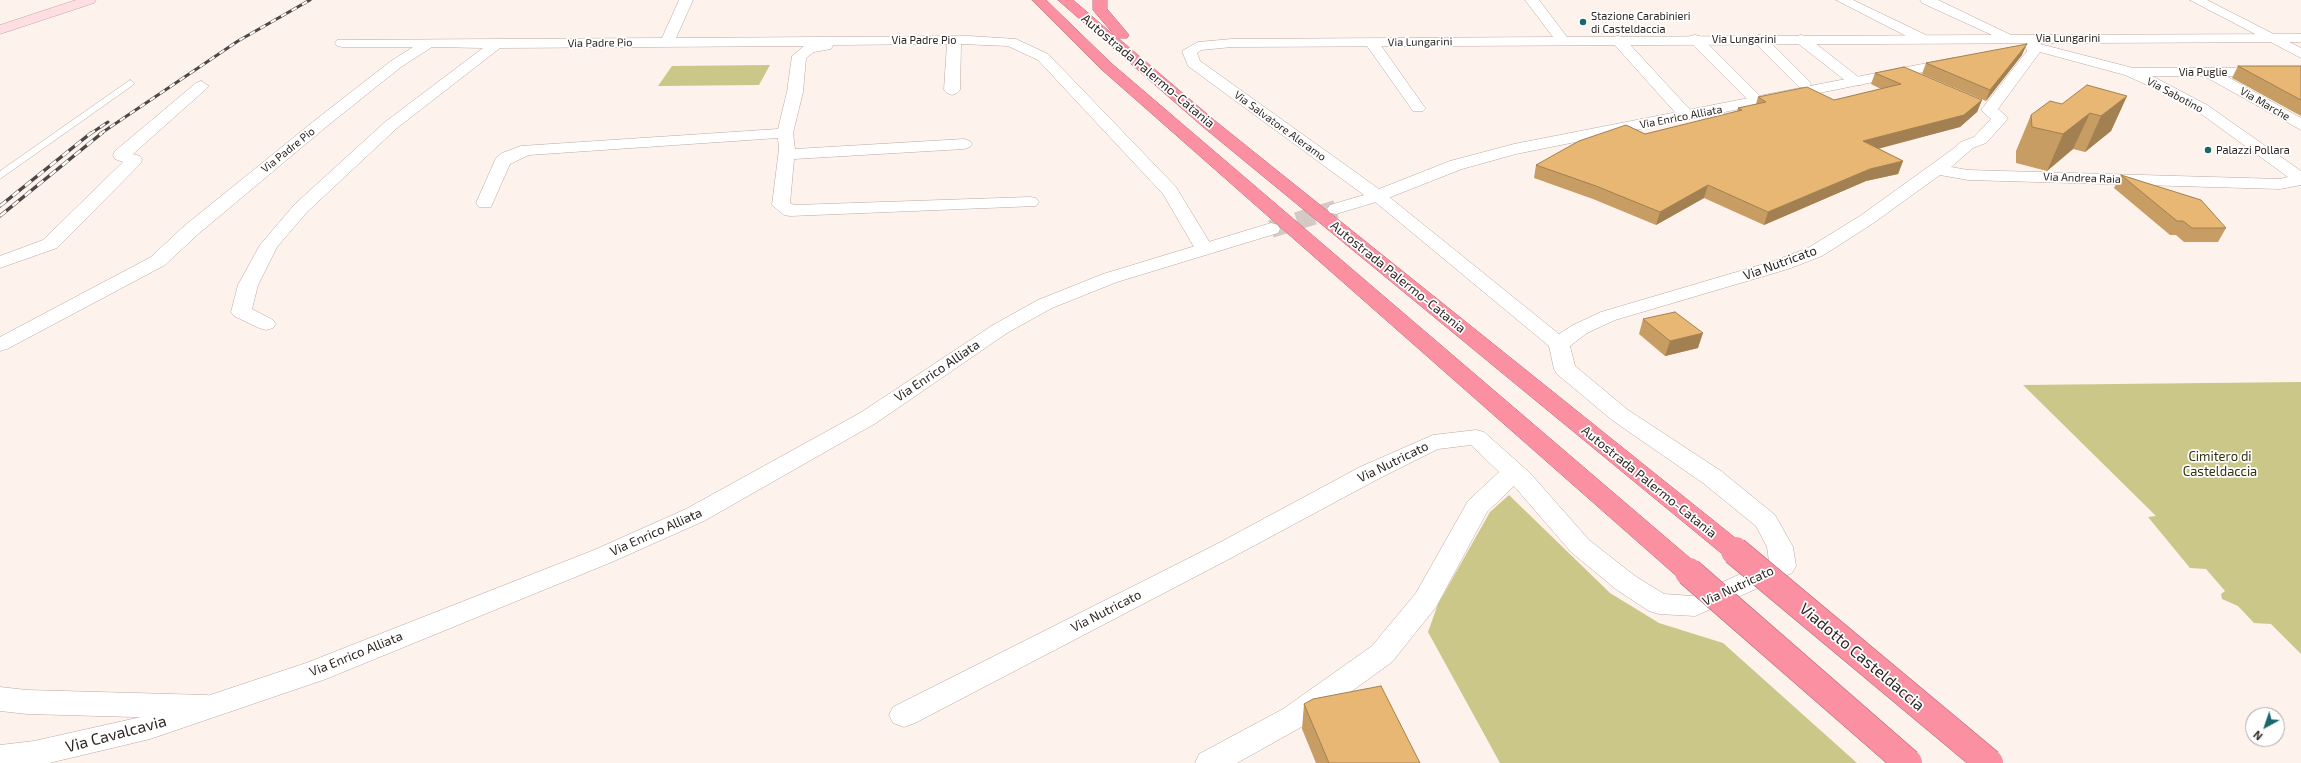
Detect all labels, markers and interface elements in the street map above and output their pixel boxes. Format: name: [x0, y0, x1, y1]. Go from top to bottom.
place label: Stazione Carabinieri di Casteldaccia: [1591, 9, 1691, 35]
street label: Autostrada Palermo-Catania: [1078, 11, 1218, 131]
marker: Stazione Carabinieri di Casteldaccia: [1578, 17, 1588, 27]
street label: Via Lungarini: [2036, 31, 2100, 45]
street label: Via Lungarini: [1712, 32, 1776, 46]
street label: Via Padre Pio: [892, 33, 956, 47]
street label: Via Lungarini: [1388, 35, 1452, 49]
street label: Via Padre Pio: [567, 36, 633, 50]
street label: Via Puglie: [2179, 65, 2227, 79]
street label: Via Sabotino: [2144, 75, 2206, 115]
street label: Via Marche: [2238, 84, 2292, 124]
street label: Via Salvatore Aleramo: [1231, 88, 1329, 164]
street label: Via Enrico Alliata: [1639, 103, 1723, 131]
street label: Via Padre Pio: [259, 124, 317, 176]
place label: Palazzi Pollara: [2216, 143, 2290, 157]
marker: Palazzi Pollara: [2203, 145, 2213, 155]
street label: Via Andrea Raia: [2043, 170, 2121, 186]
street label: Autostrada Palermo-Catania: [1327, 218, 1469, 336]
street label: Via Nutricato: [1741, 243, 1819, 283]
street label: Via Enrico Alliata: [892, 337, 982, 405]
street label: Autostrada Palermo-Catania: [1578, 423, 1720, 541]
street label: Via Nutricato: [1355, 438, 1431, 486]
park label: Cimitero di Casteldaccia: [2183, 449, 2257, 480]
street label: Via Enrico Alliata: [607, 505, 705, 559]
street label: Via Nutricato: [1700, 563, 1776, 609]
street label: Via Nutricato: [1068, 587, 1144, 635]
street label: Viadotto Casteldaccia: [1796, 599, 1928, 715]
street label: Via Enrico Alliata: [307, 628, 405, 680]
north arrow: [2245, 707, 2285, 747]
street label: Via Cavalcavia: [63, 711, 169, 757]
text: N: [2250, 728, 2265, 743]

